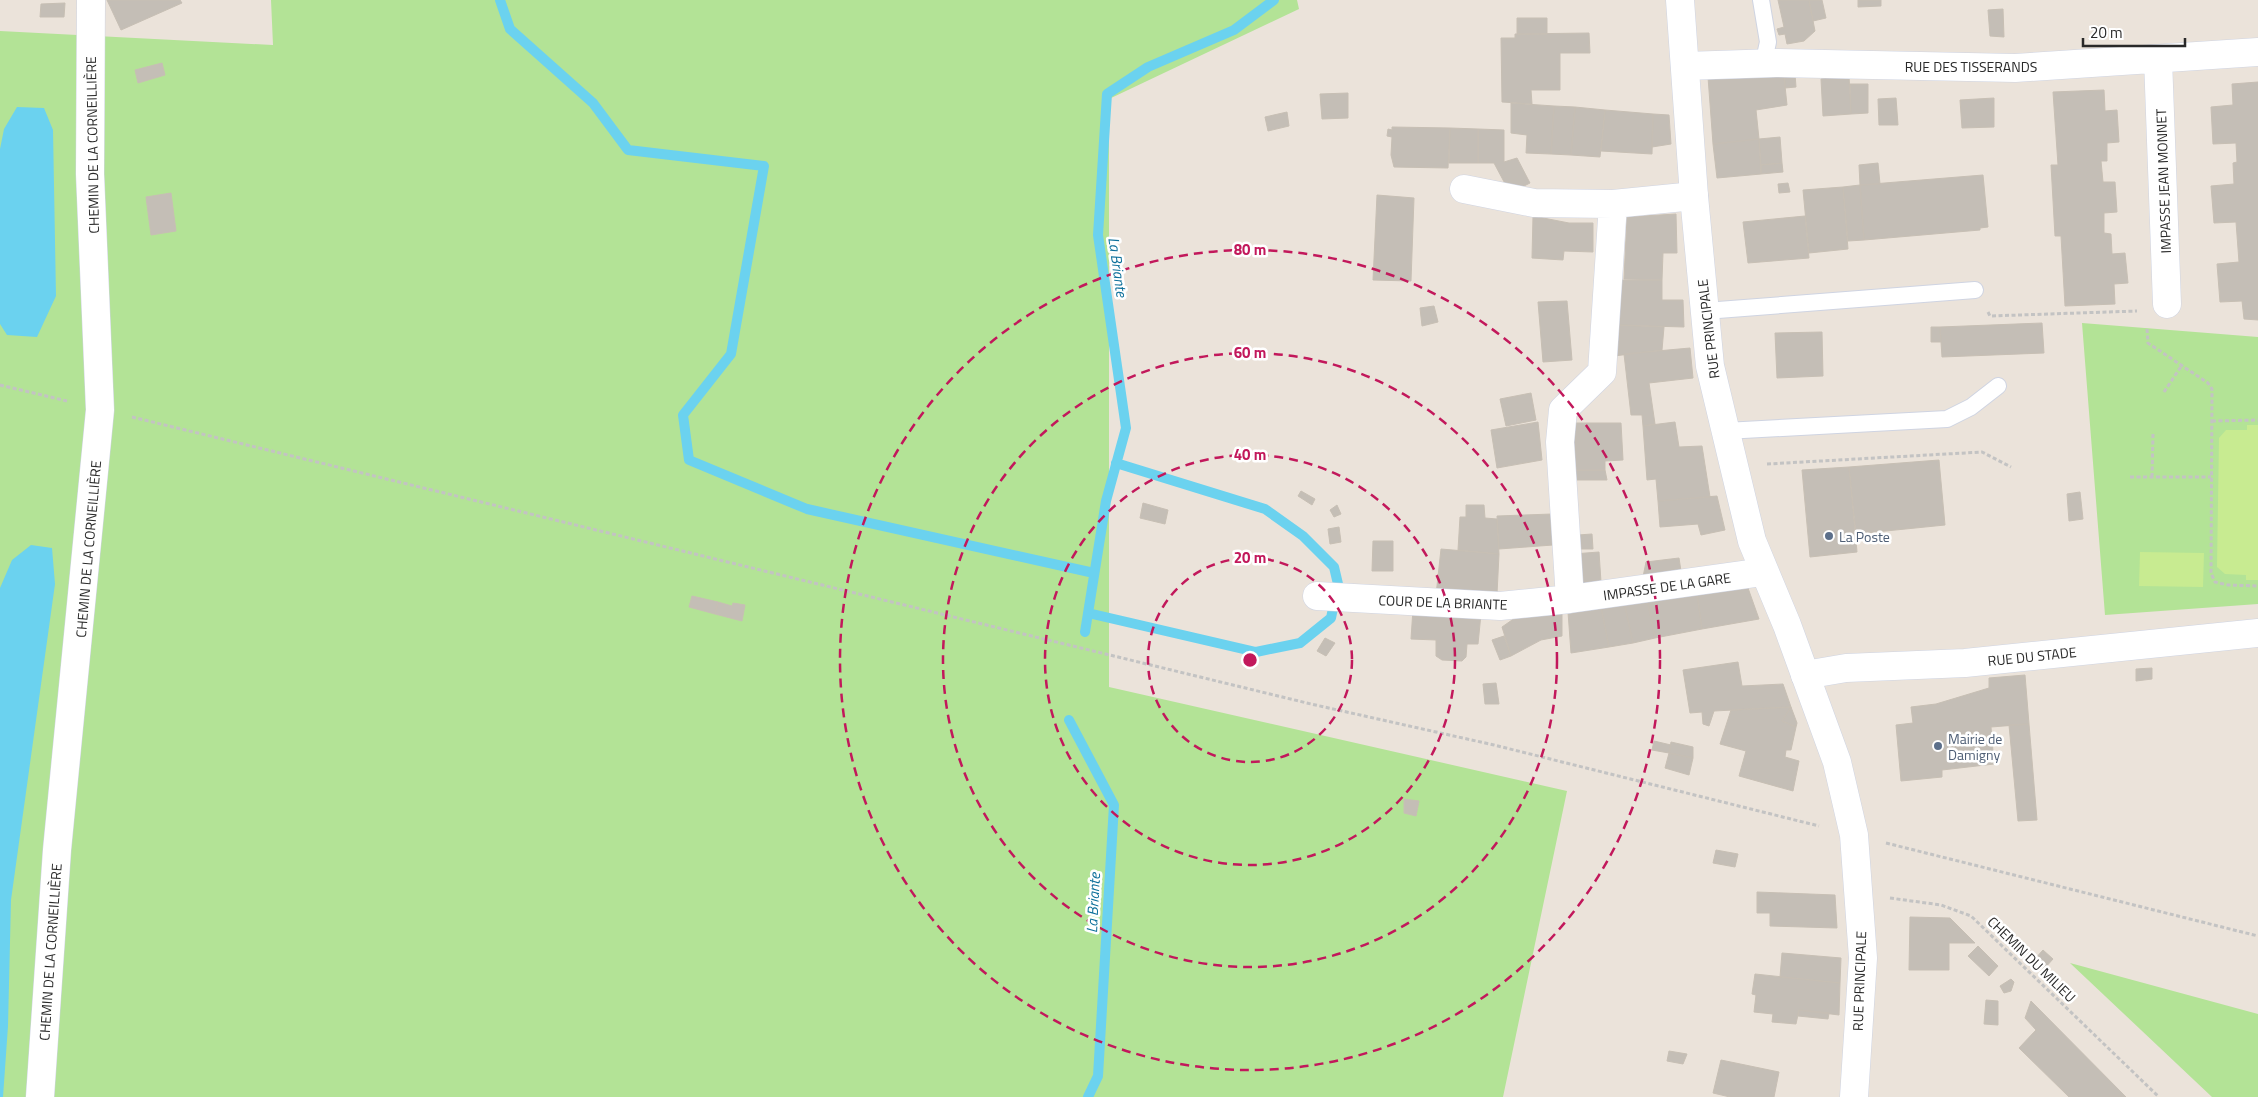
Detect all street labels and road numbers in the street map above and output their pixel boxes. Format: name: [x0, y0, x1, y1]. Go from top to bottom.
street label: CHEMIN DE LA CORNEILLIÈRE: [80, 56, 104, 234]
street label: RUE DES TISSERANDS: [1905, 56, 2037, 77]
street label: IMPASSE JEAN MONNET: [2150, 108, 2176, 254]
street label: RUE PRINCIPALE: [1691, 278, 1725, 380]
street label: CHEMIN DE LA CORNEILLIÈRE: [70, 459, 106, 638]
street label: IMPASSE DE LA GARE: [1602, 567, 1732, 605]
street label: COUR DE LA BRIANTE: [1378, 589, 1508, 615]
street label: RUE DU STADE: [1987, 641, 2078, 671]
street label: CHEMIN DE LA CORNEILLIÈRE: [33, 862, 67, 1041]
street label: CHEMIN DU MILIEU: [1983, 911, 2081, 1007]
street label: RUE PRINCIPALE: [1847, 930, 1871, 1031]

